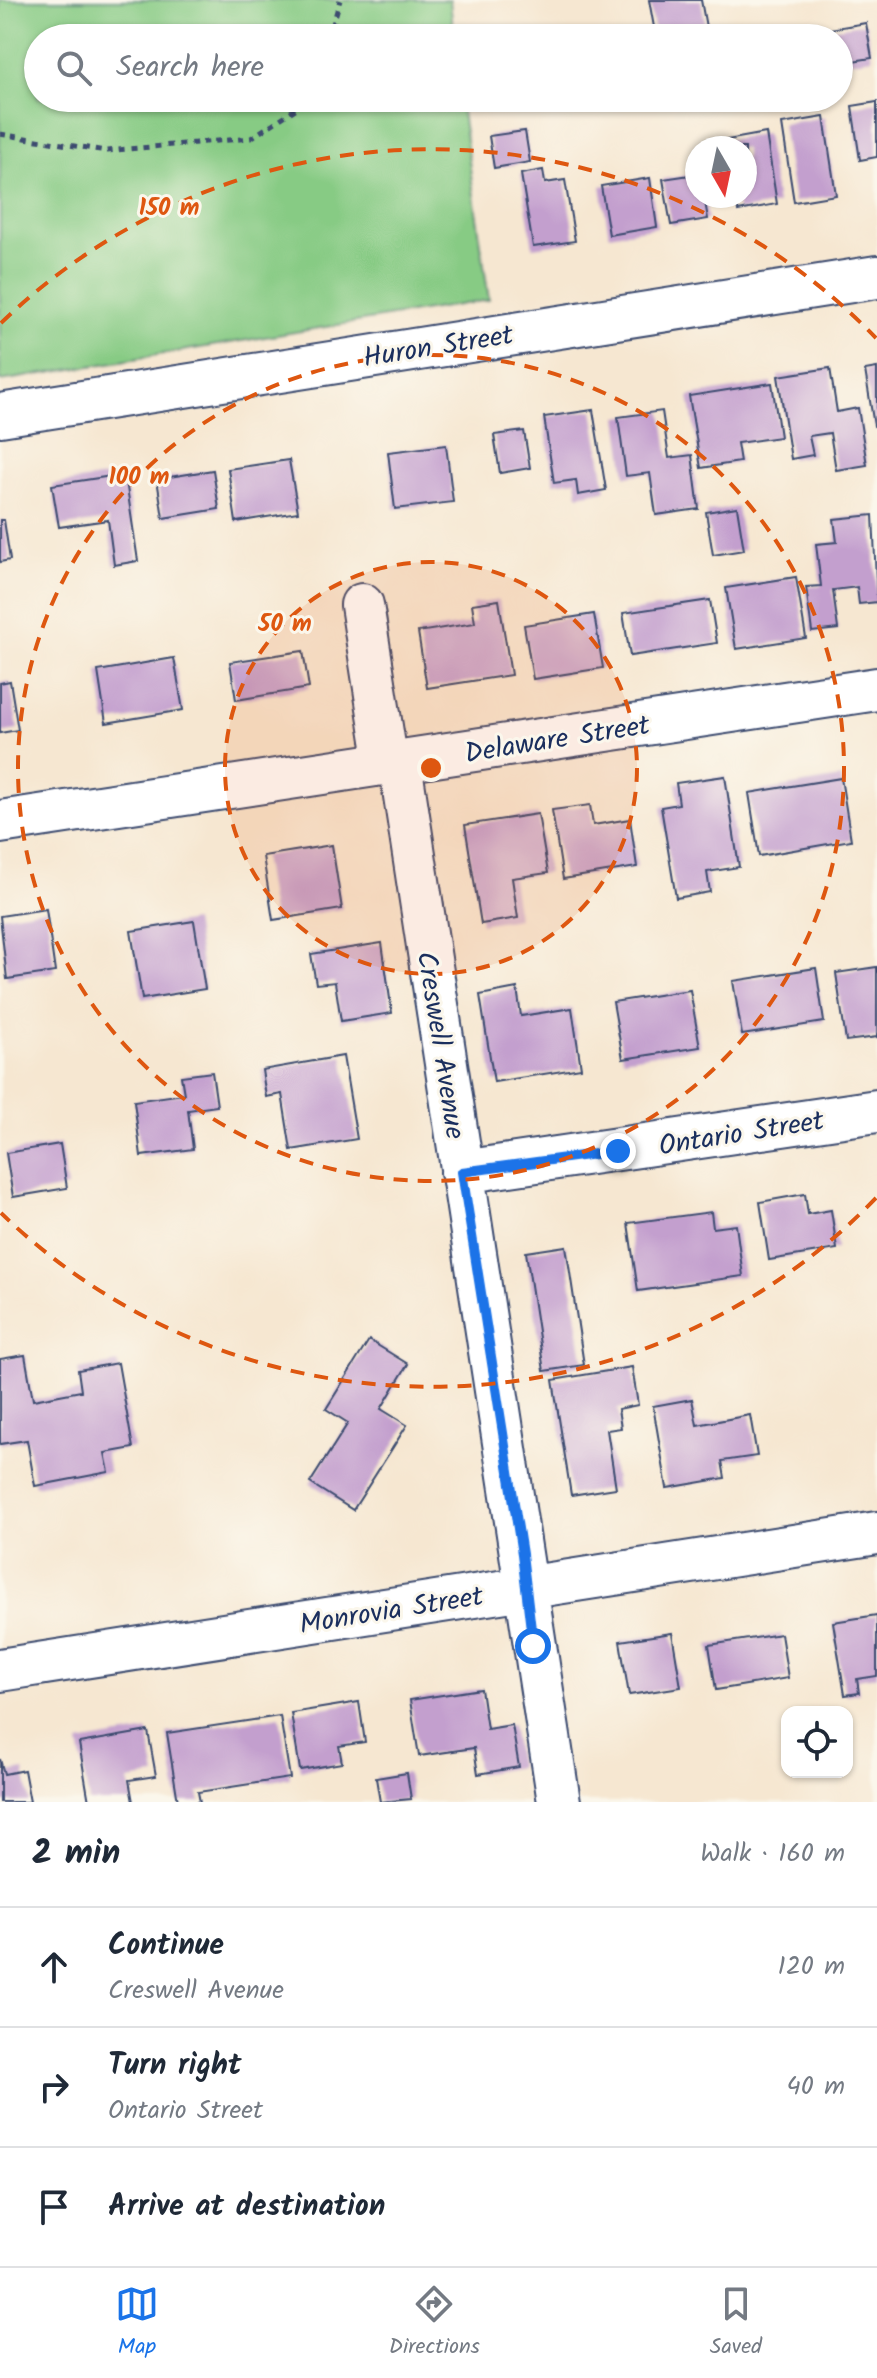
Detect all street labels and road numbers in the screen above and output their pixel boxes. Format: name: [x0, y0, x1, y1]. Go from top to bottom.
street label: Huron Street: [360, 313, 518, 382]
street label: Delaware Street: [462, 703, 654, 777]
street label: Creswell Avenue: [402, 948, 477, 1143]
street label: Ontario Street: [655, 1099, 828, 1170]
street label: Monrovia Street: [296, 1575, 488, 1648]

